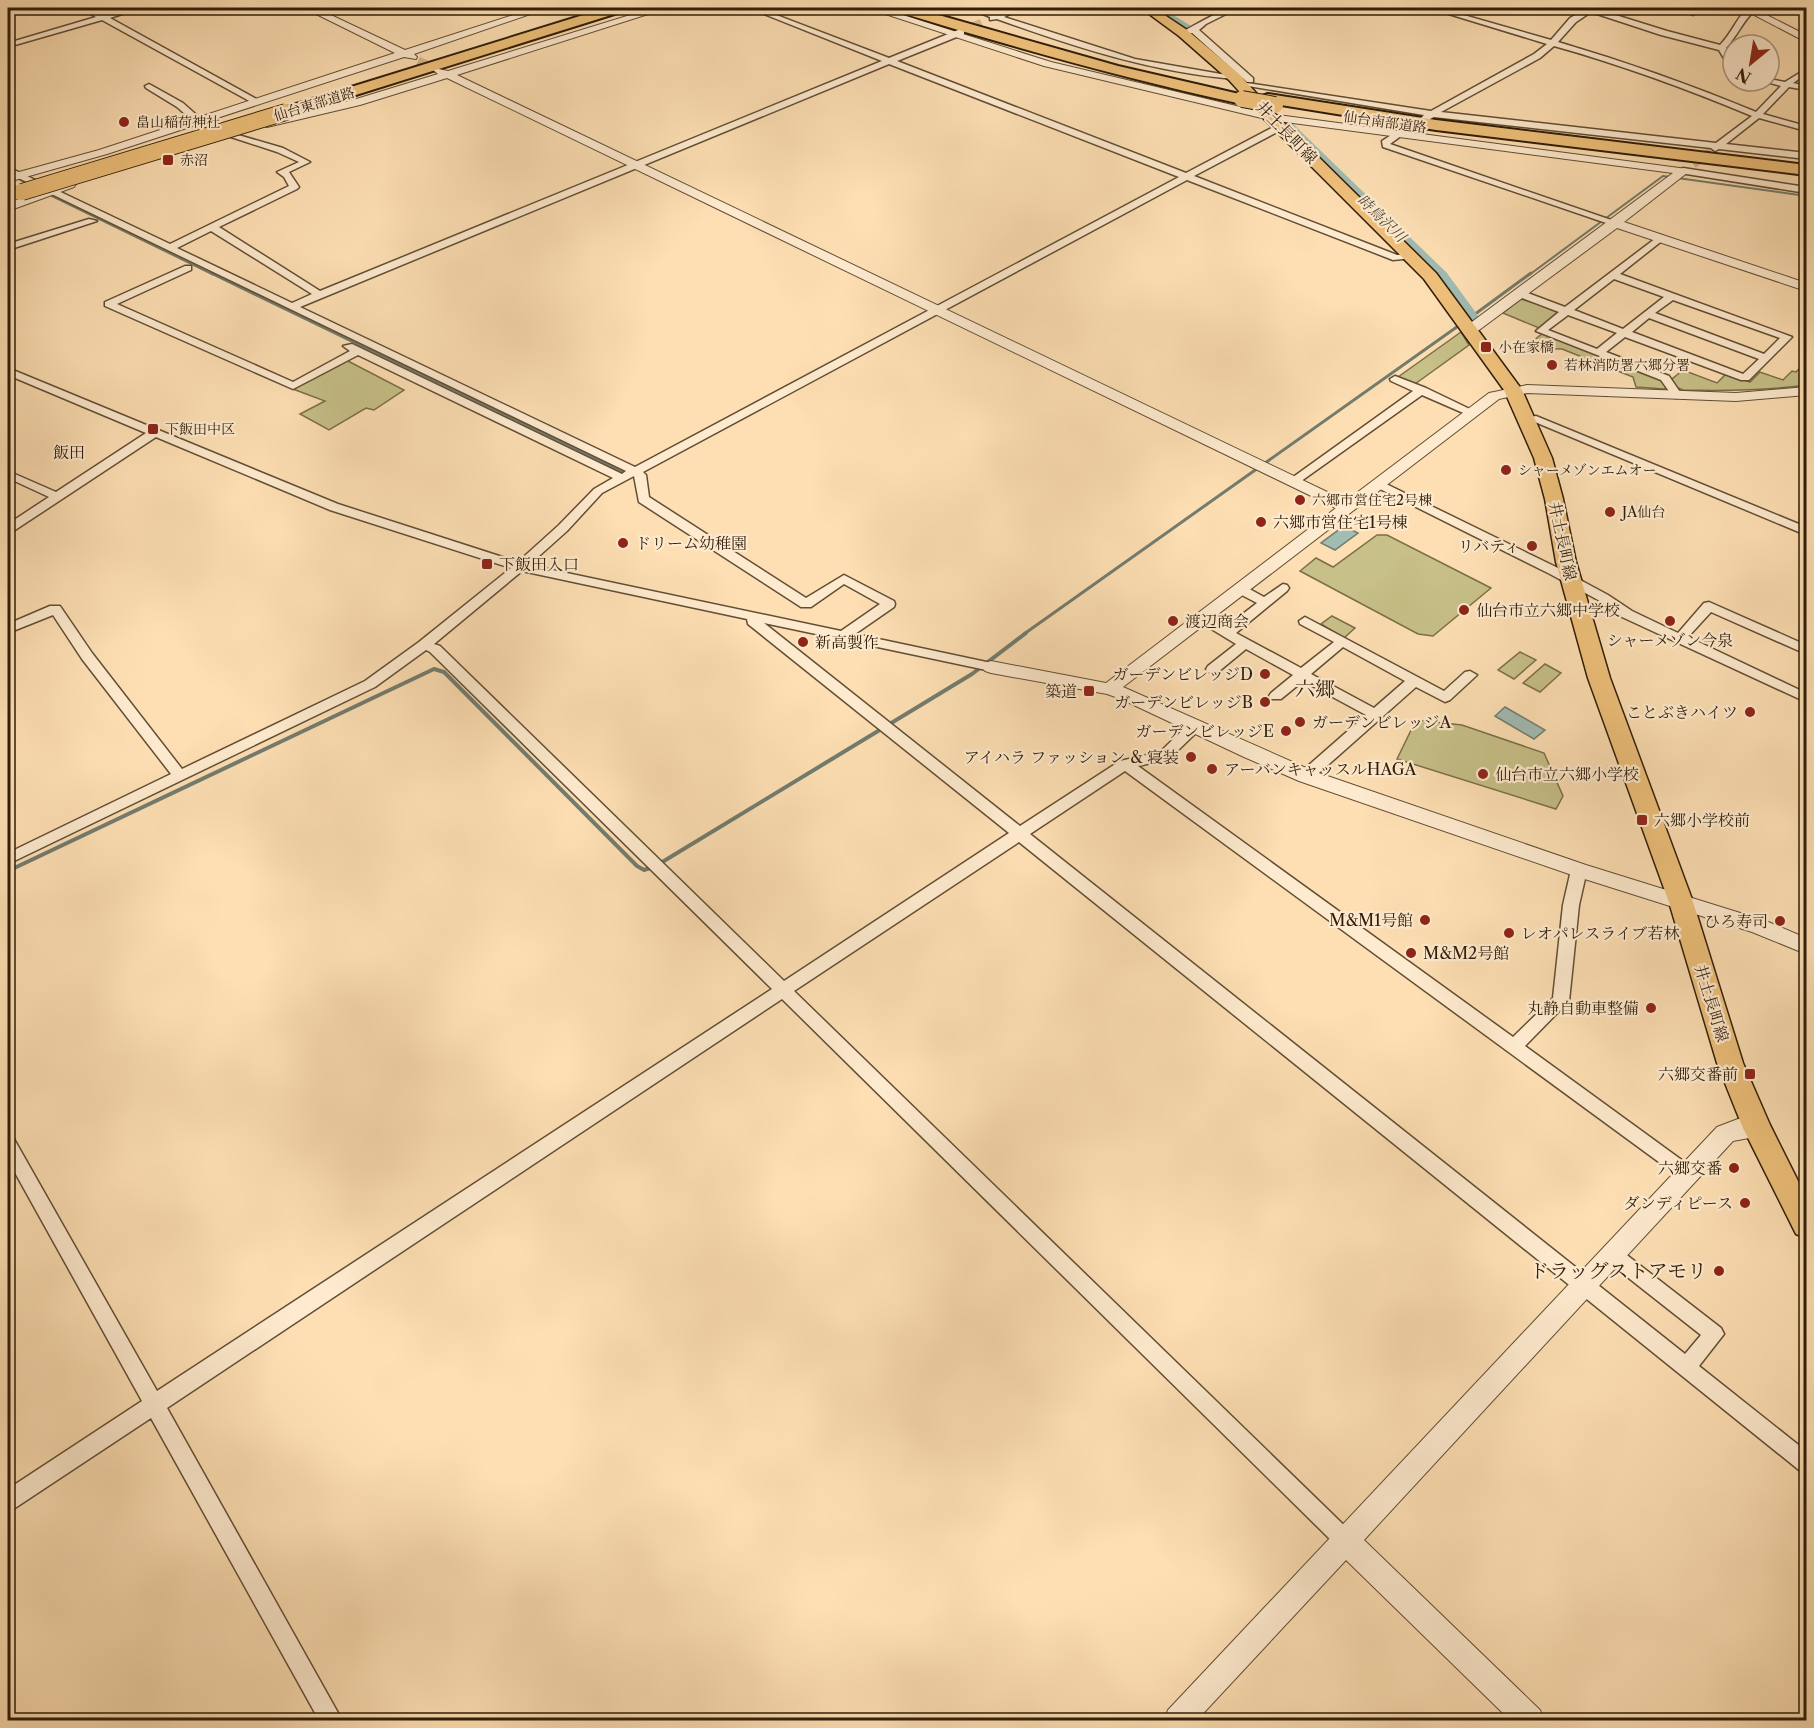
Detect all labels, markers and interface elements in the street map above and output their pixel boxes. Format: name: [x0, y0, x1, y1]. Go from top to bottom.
north arrow: [1721, 33, 1781, 93]
text: N: [1732, 64, 1755, 88]
street label: 仙台東部道路: [271, 83, 357, 125]
street label: 井土長町線: [1252, 96, 1322, 168]
street label: 仙台南部道路: [1342, 107, 1428, 137]
place label: 畠山稲荷神社: [136, 113, 220, 131]
marker: 畠山稲荷神社: [117, 115, 131, 129]
place label: 赤沼: [180, 151, 208, 169]
marker: 赤沼: [161, 153, 175, 167]
water label: 時鳥沢川: [1354, 190, 1412, 247]
place label: 小在家橋: [1498, 338, 1554, 356]
marker: 小在家橋: [1479, 340, 1493, 354]
place label: 若林消防署六郷分署: [1564, 356, 1690, 374]
marker: 若林消防署六郷分署: [1545, 358, 1559, 372]
place label: 下飯田中区: [165, 420, 235, 438]
marker: 下飯田中区: [146, 422, 160, 436]
district label: 飯田: [53, 442, 85, 462]
place label: シャーメゾンエムオー: [1518, 461, 1657, 479]
marker: シャーメゾンエムオー: [1499, 463, 1513, 477]
place label: 六郷市営住宅2号棟: [1312, 491, 1432, 509]
marker: 六郷市営住宅2号棟: [1293, 493, 1307, 507]
street label: 井土長町線: [1545, 500, 1581, 582]
place label: JA仙台: [1620, 503, 1665, 521]
marker: JA仙台: [1603, 505, 1617, 519]
place label: 六郷市営住宅1号棟: [1273, 512, 1408, 532]
marker: 六郷市営住宅1号棟: [1254, 515, 1268, 529]
place label: ドリーム幼稚園: [635, 533, 747, 553]
marker: ドリーム幼稚園: [616, 536, 630, 550]
place label: リバティ: [1458, 536, 1520, 556]
marker: リバティ: [1525, 539, 1539, 553]
place label: 下飯田入口: [499, 554, 579, 574]
marker: 下飯田入口: [480, 557, 494, 571]
place label: 仙台市立六郷中学校: [1476, 600, 1620, 620]
marker: 仙台市立六郷中学校: [1457, 603, 1471, 617]
place label: 渡辺商会: [1185, 611, 1249, 631]
marker: 渡辺商会: [1166, 614, 1180, 628]
marker: シャーメゾン今泉: [1663, 614, 1677, 628]
place label: シャーメゾン今泉: [1607, 630, 1733, 650]
place label: 新高製作: [815, 632, 879, 652]
marker: 新高製作: [796, 635, 810, 649]
place label: ガーデンビレッジD: [1113, 664, 1253, 684]
marker: ガーデンビレッジD: [1258, 667, 1272, 681]
district label: 六郷: [1295, 677, 1335, 701]
place label: 築道: [1045, 681, 1077, 701]
marker: 築道: [1082, 684, 1096, 698]
place label: ガーデンビレッジB: [1114, 692, 1253, 712]
marker: ガーデンビレッジB: [1258, 695, 1272, 709]
place label: ことぶきハイツ: [1626, 702, 1738, 722]
marker: ことぶきハイツ: [1743, 705, 1757, 719]
place label: ガーデンビレッジA: [1312, 712, 1453, 732]
marker: ガーデンビレッジA: [1293, 715, 1307, 729]
place label: ガーデンビレッジE: [1135, 721, 1274, 741]
marker: ガーデンビレッジE: [1279, 724, 1293, 738]
place label: アイハラ ファッション & 寝装: [964, 747, 1179, 767]
marker: アイハラ ファッション & 寝装: [1184, 750, 1198, 764]
place label: アーバンキャッスルHAGA: [1224, 759, 1417, 779]
marker: アーバンキャッスルHAGA: [1205, 762, 1219, 776]
place label: 仙台市立六郷小学校: [1495, 764, 1639, 784]
marker: 仙台市立六郷小学校: [1476, 767, 1490, 781]
place label: 六郷小学校前: [1654, 810, 1750, 830]
marker: 六郷小学校前: [1635, 813, 1649, 827]
place label: M&M1号館: [1329, 910, 1413, 930]
place label: ひろ寿司: [1704, 911, 1768, 931]
marker: M&M1号館: [1418, 913, 1432, 927]
marker: ひろ寿司: [1773, 914, 1787, 928]
place label: レオパレスライブ若林: [1521, 923, 1680, 943]
marker: レオパレスライブ若林: [1502, 926, 1516, 940]
place label: M&M2号館: [1423, 943, 1509, 963]
marker: M&M2号館: [1404, 946, 1418, 960]
street label: 井土長町線: [1691, 962, 1733, 1044]
place label: 丸静自動車整備: [1527, 998, 1639, 1018]
marker: 丸静自動車整備: [1644, 1001, 1658, 1015]
place label: 六郷交番前: [1658, 1064, 1738, 1084]
marker: 六郷交番前: [1743, 1067, 1757, 1081]
place label: 六郷交番: [1658, 1158, 1722, 1178]
marker: 六郷交番: [1727, 1161, 1741, 1175]
place label: ダンディピース: [1624, 1193, 1733, 1213]
marker: ダンディピース: [1738, 1196, 1752, 1210]
place label: ドラッグストアモリ: [1529, 1259, 1707, 1283]
marker: ドラッグストアモリ: [1712, 1264, 1726, 1278]

